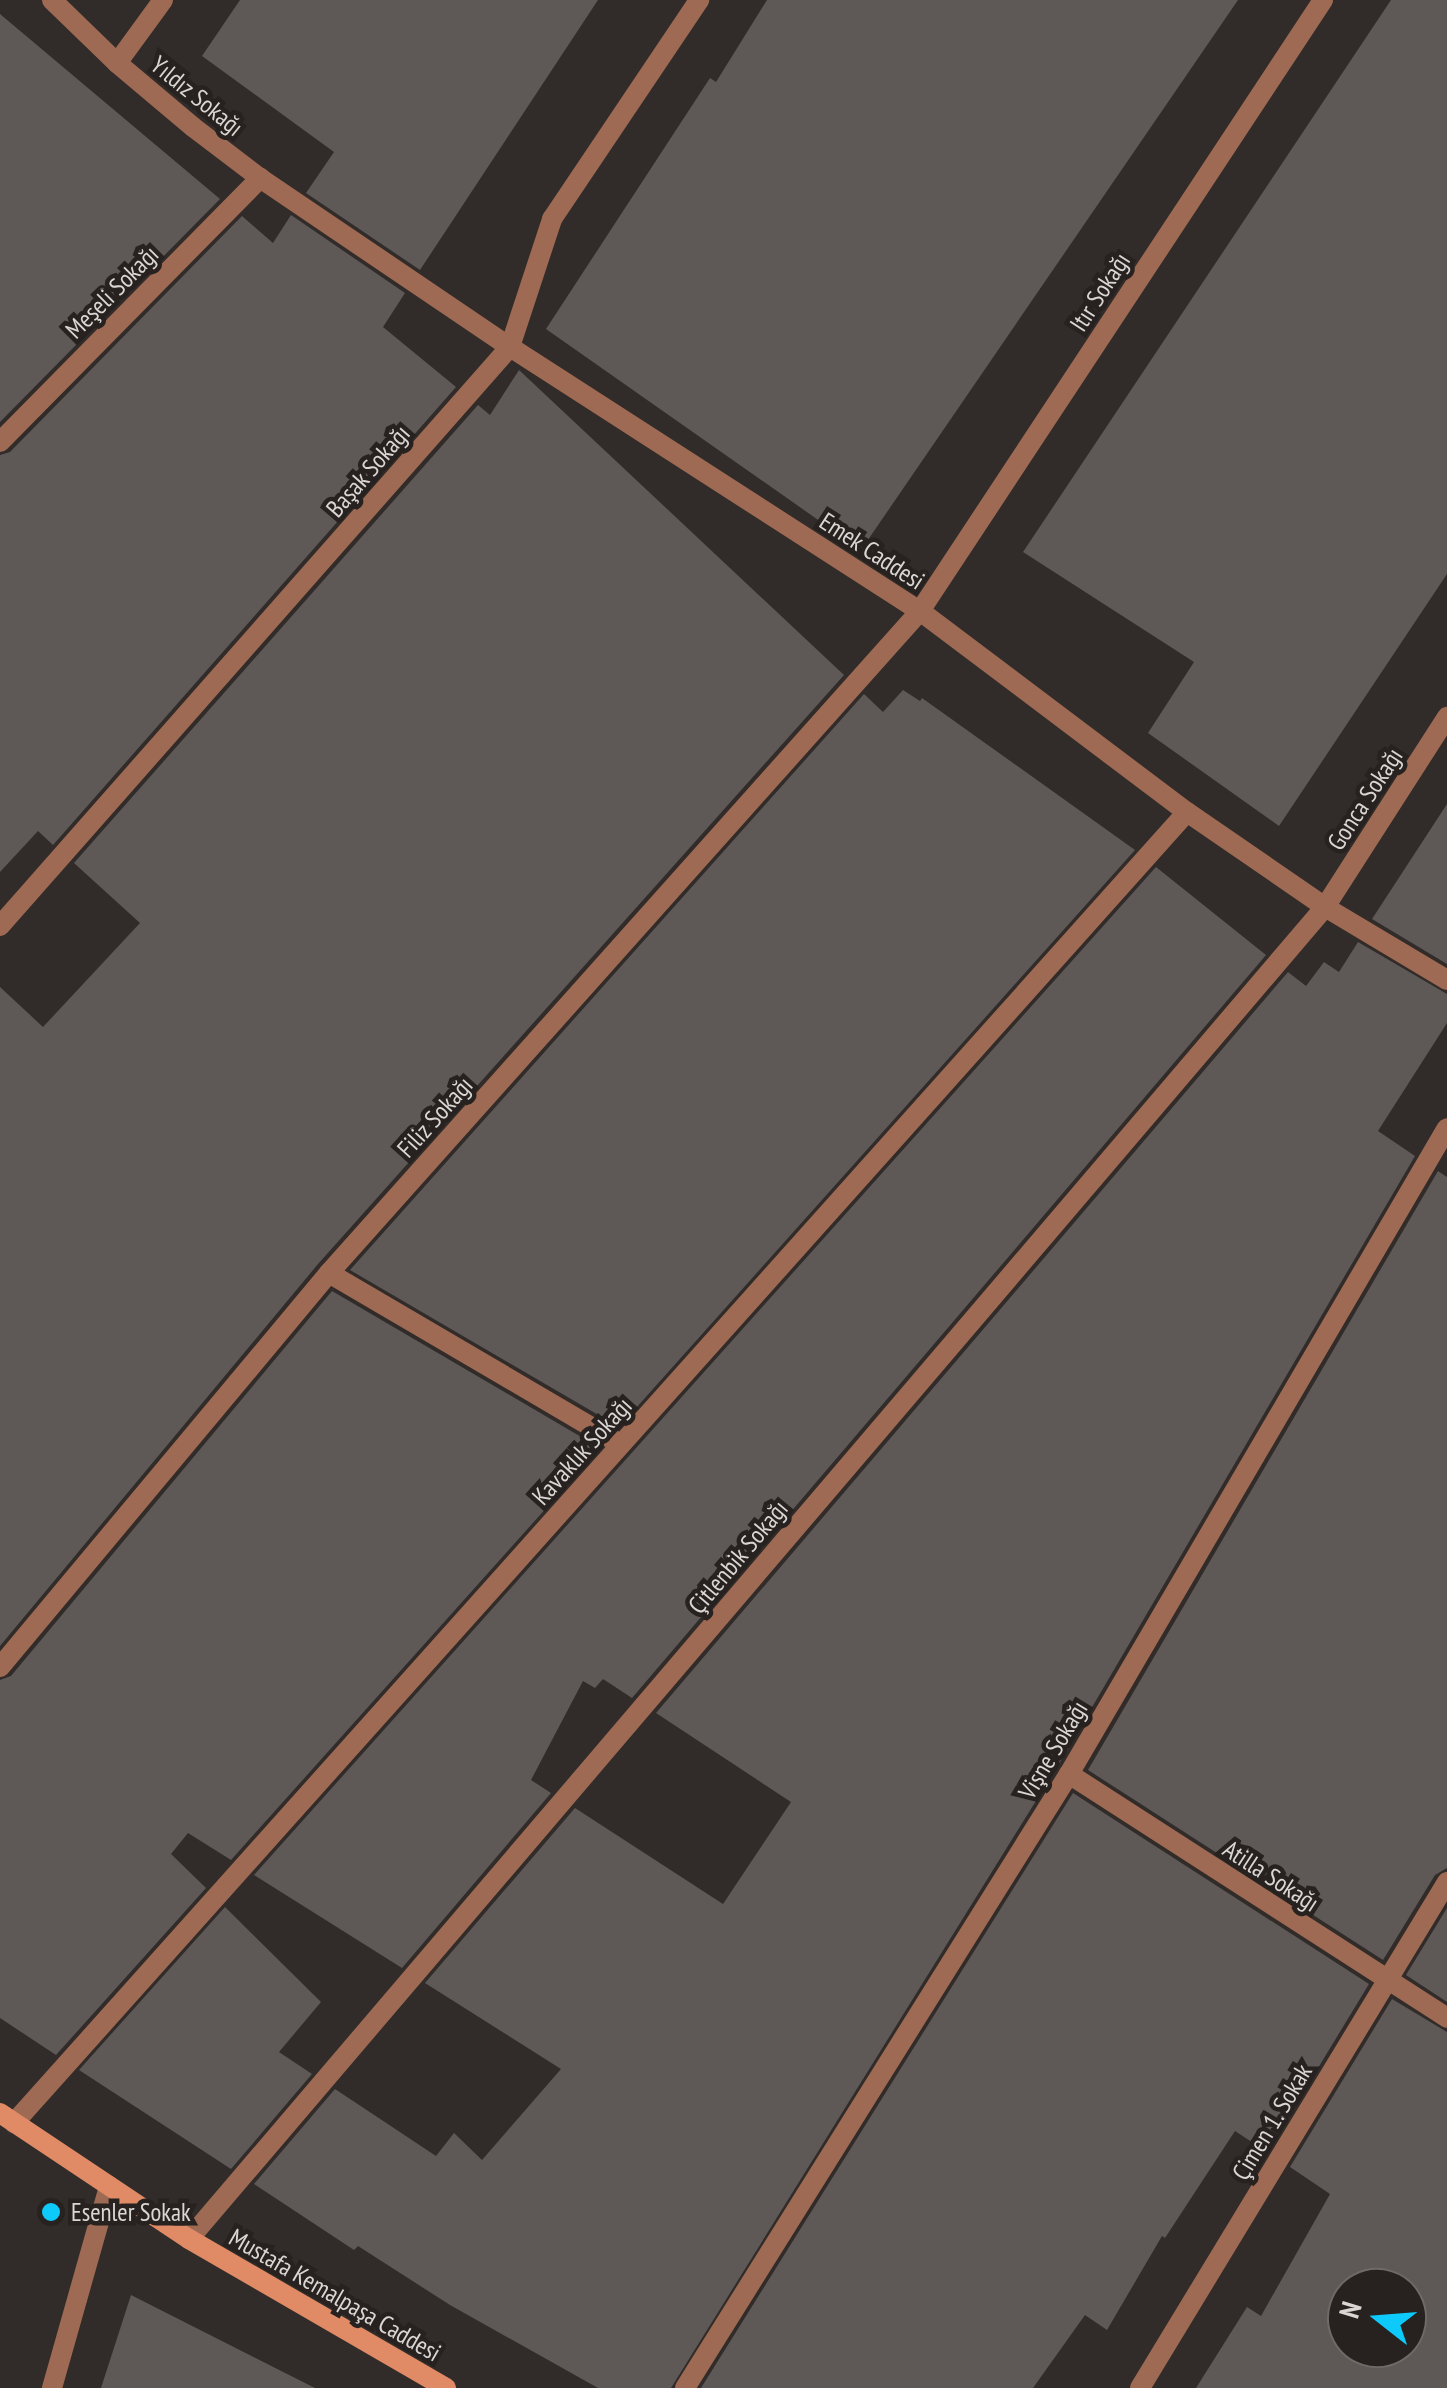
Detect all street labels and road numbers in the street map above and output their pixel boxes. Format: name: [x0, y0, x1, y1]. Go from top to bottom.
street label: Yıldız Sokağı: [145, 50, 249, 142]
street label: Meşeli Sokağı: [59, 239, 165, 345]
street label: Itır Sokağı: [1064, 247, 1136, 337]
street label: Başak Sokağı: [320, 419, 416, 523]
street label: Emek Caddesi: [814, 506, 930, 596]
street label: Gonca Sokağı: [1321, 742, 1409, 856]
street label: Filiz Sokağı: [391, 1070, 479, 1164]
street label: Kavaklık Sokağı: [526, 1391, 638, 1511]
street label: Çitlenbik Sokağı: [682, 1494, 794, 1620]
street label: Vişne Sokağı: [1012, 1695, 1094, 1805]
street label: Atilla Sokağı: [1217, 1834, 1325, 1918]
street label: Çimen 1. Sokak: [1225, 2058, 1319, 2186]
street label: Mustafa Kemalpaşa Caddesi: [224, 2222, 446, 2368]

